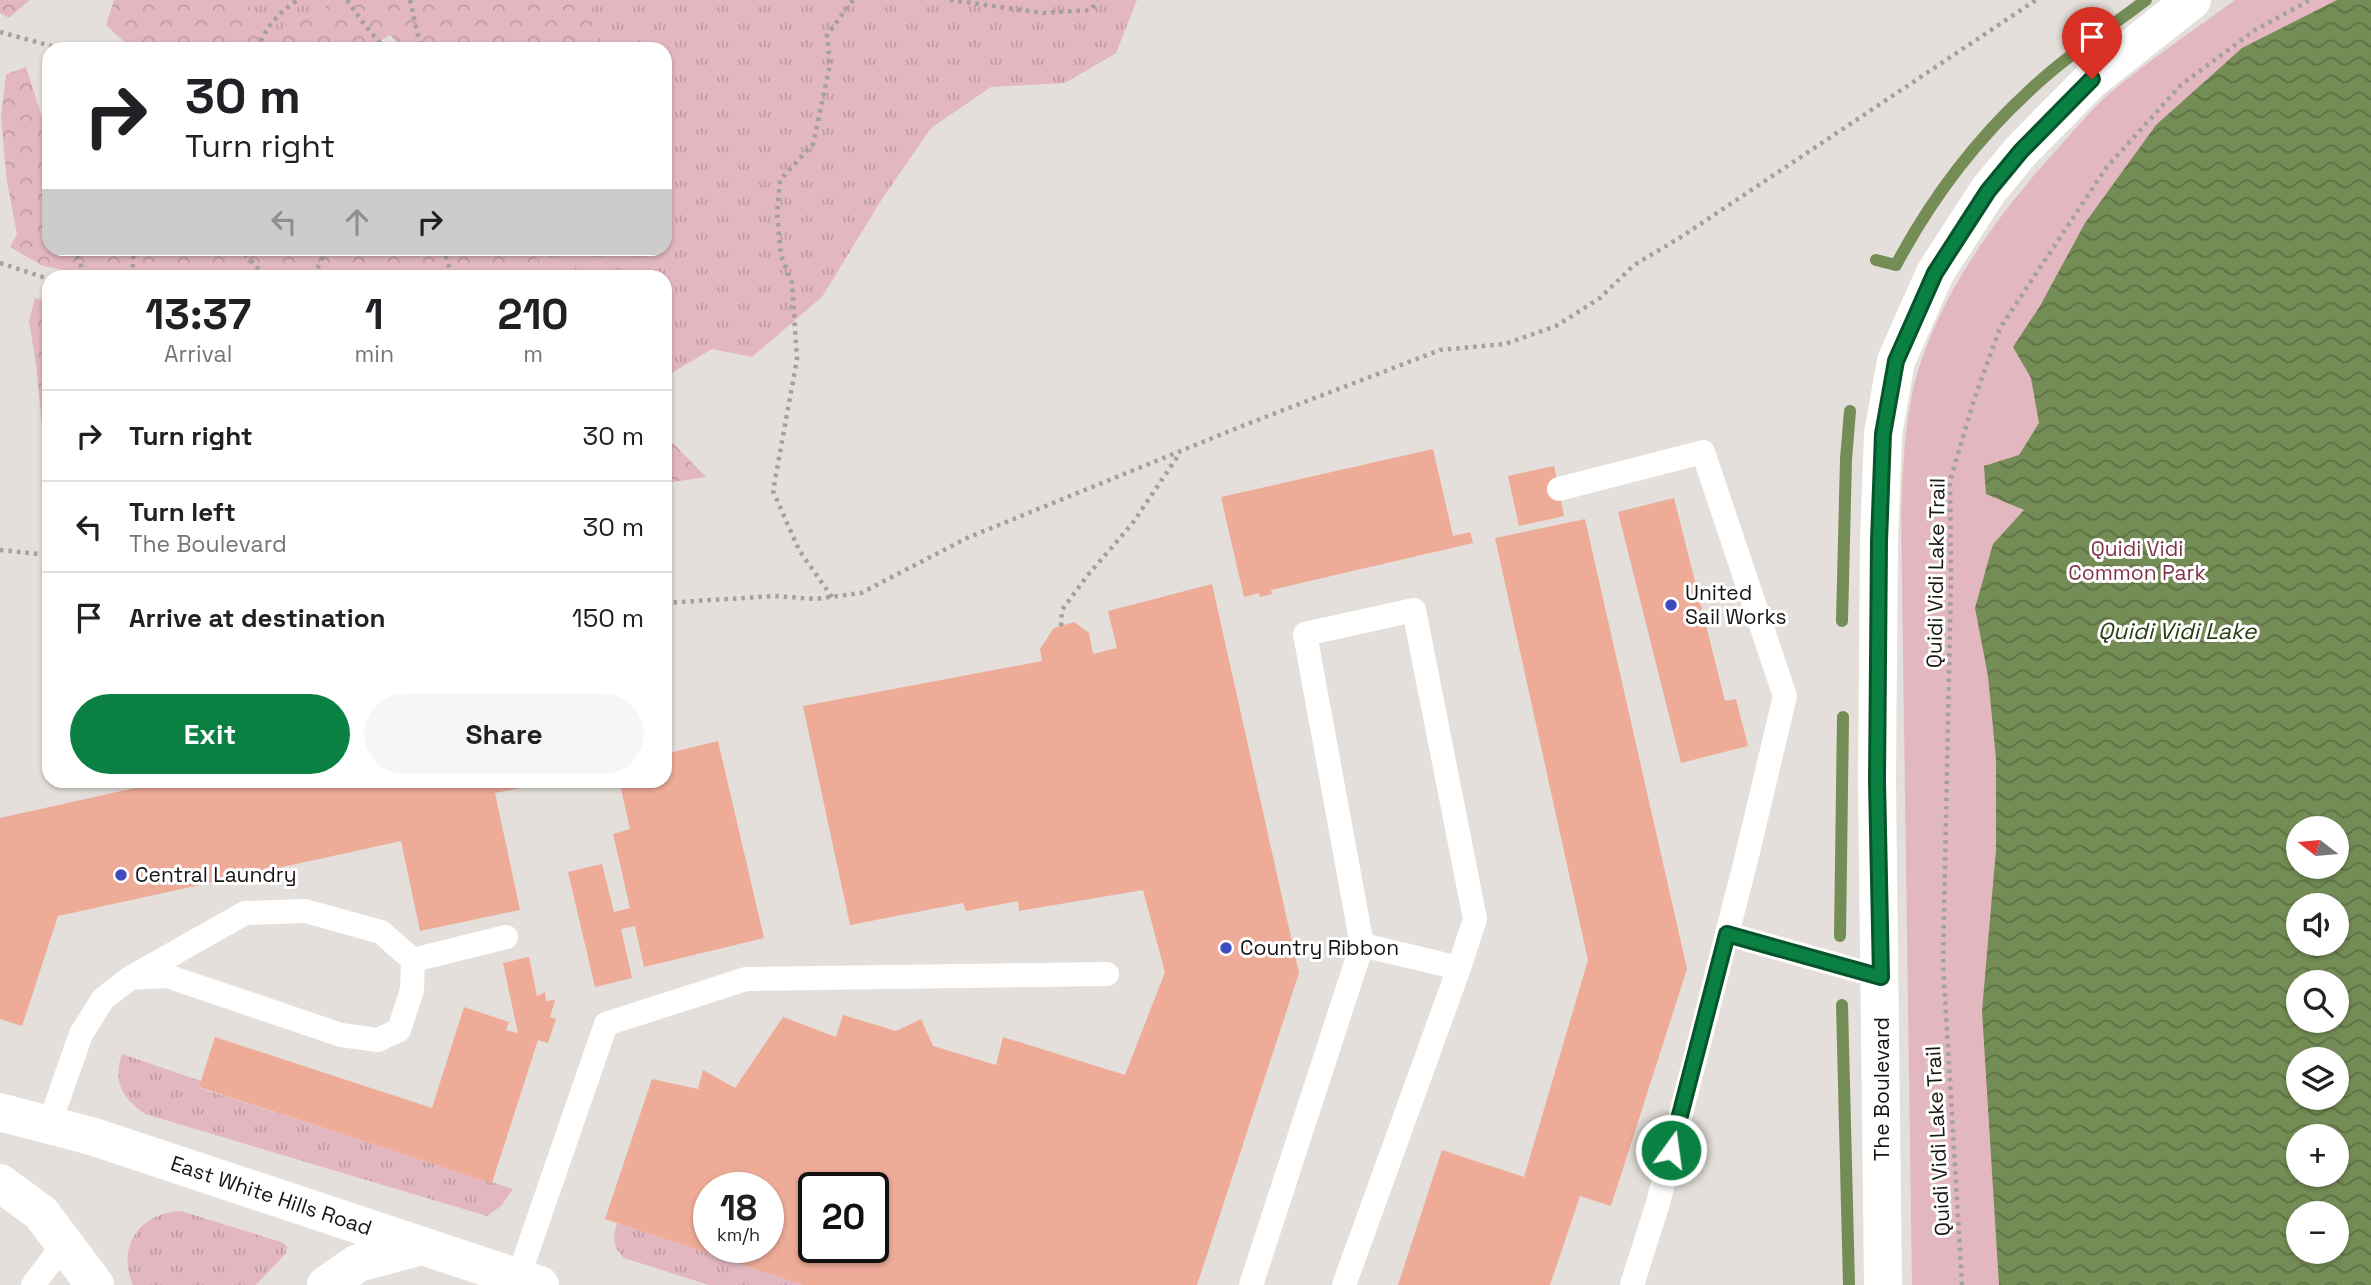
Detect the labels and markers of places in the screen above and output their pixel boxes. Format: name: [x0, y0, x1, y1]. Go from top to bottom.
pin: [2062, 7, 2122, 79]
place label: United Sail Works: [1685, 579, 1787, 630]
marker: United Sail Works: [1663, 597, 1679, 613]
place label: Central Laundry: [135, 861, 297, 888]
marker: Central Laundry: [113, 867, 129, 883]
place label: Country Ribbon: [1240, 934, 1399, 961]
marker: Country Ribbon: [1218, 940, 1234, 956]

